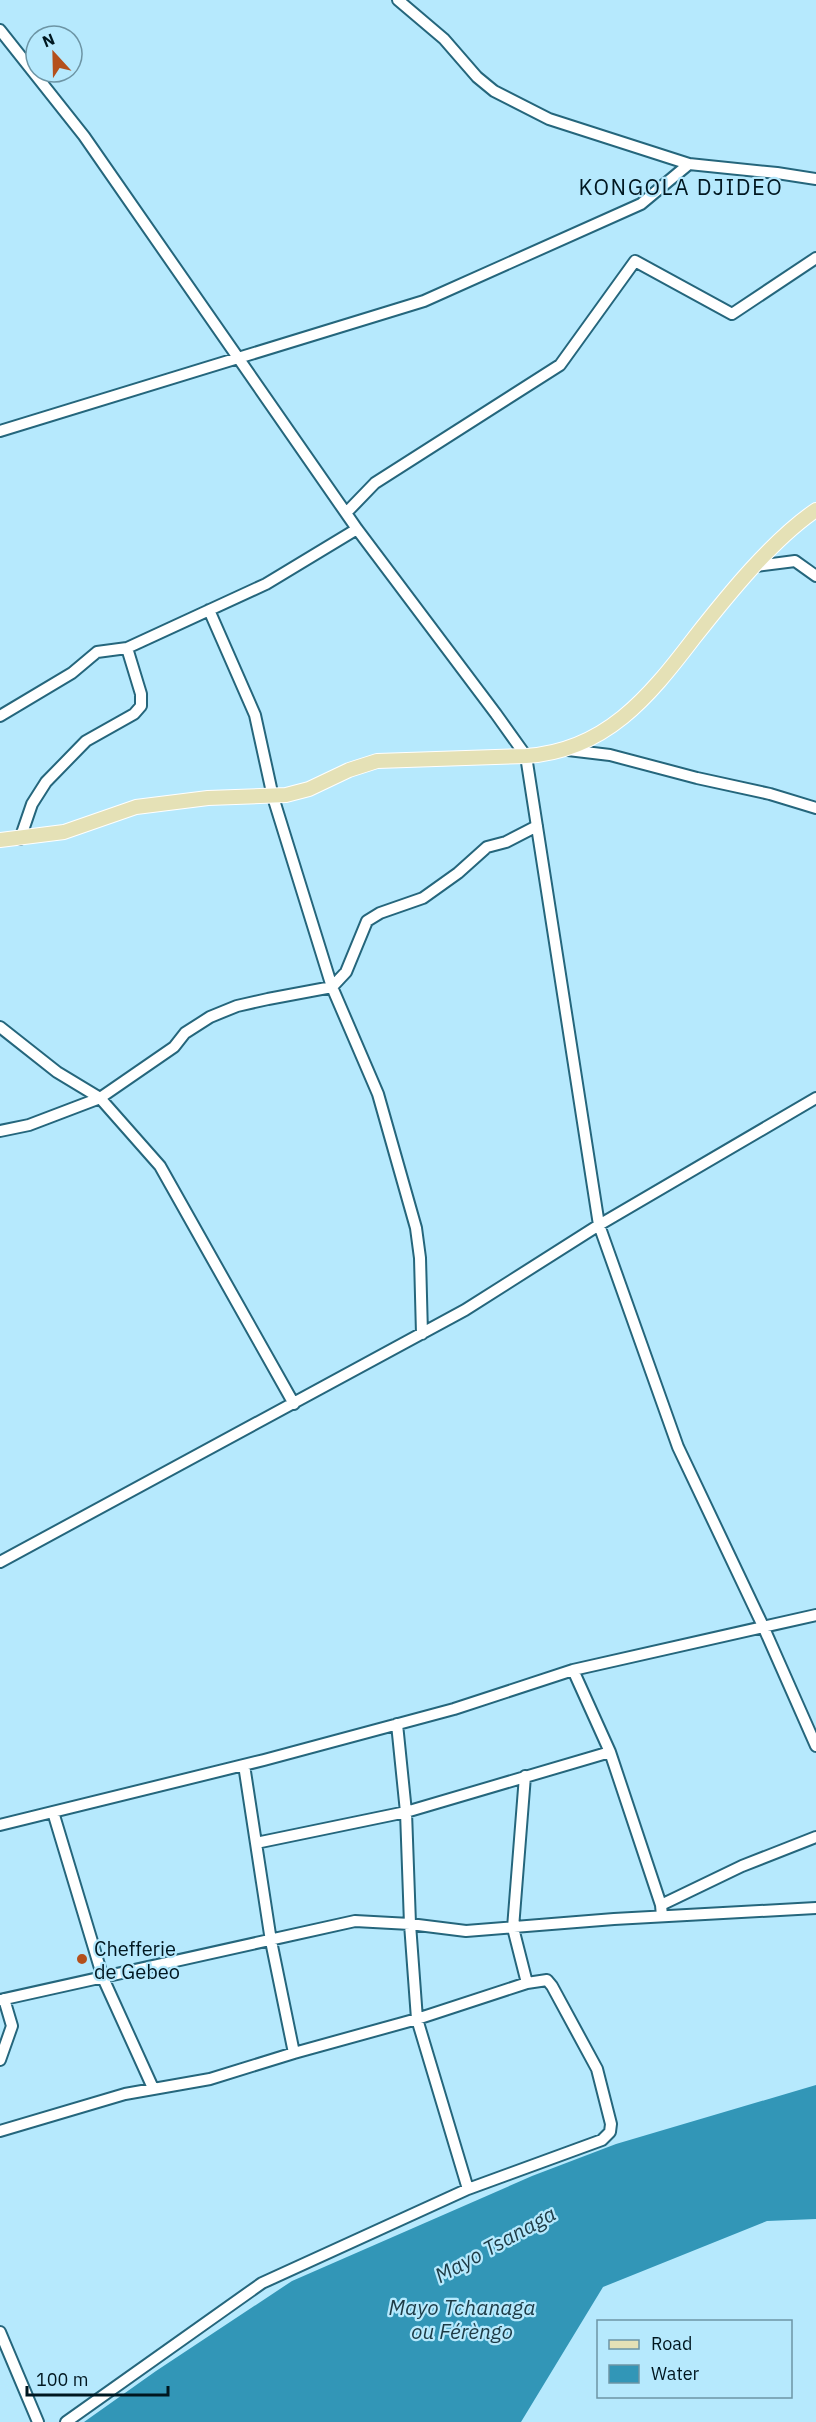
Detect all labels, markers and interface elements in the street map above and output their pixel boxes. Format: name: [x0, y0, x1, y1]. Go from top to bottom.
north arrow: [24, 24, 84, 84]
text: N: [39, 29, 58, 52]
district label: KONGOLA DJIDEO: [579, 172, 783, 201]
place label: Chefferie de Gebeo: [94, 1935, 180, 1985]
marker: Chefferie de Gebeo: [75, 1952, 89, 1966]
water label: Mayo Tsanaga: [429, 2199, 561, 2289]
water label: Mayo Tchanaga ou Férèngo: [389, 2293, 535, 2345]
legend: [597, 2320, 792, 2398]
text: Road: [651, 2332, 692, 2355]
scale bar: [27, 2359, 168, 2397]
text: Water: [651, 2362, 700, 2385]
text: 100 m: [36, 2368, 88, 2391]

